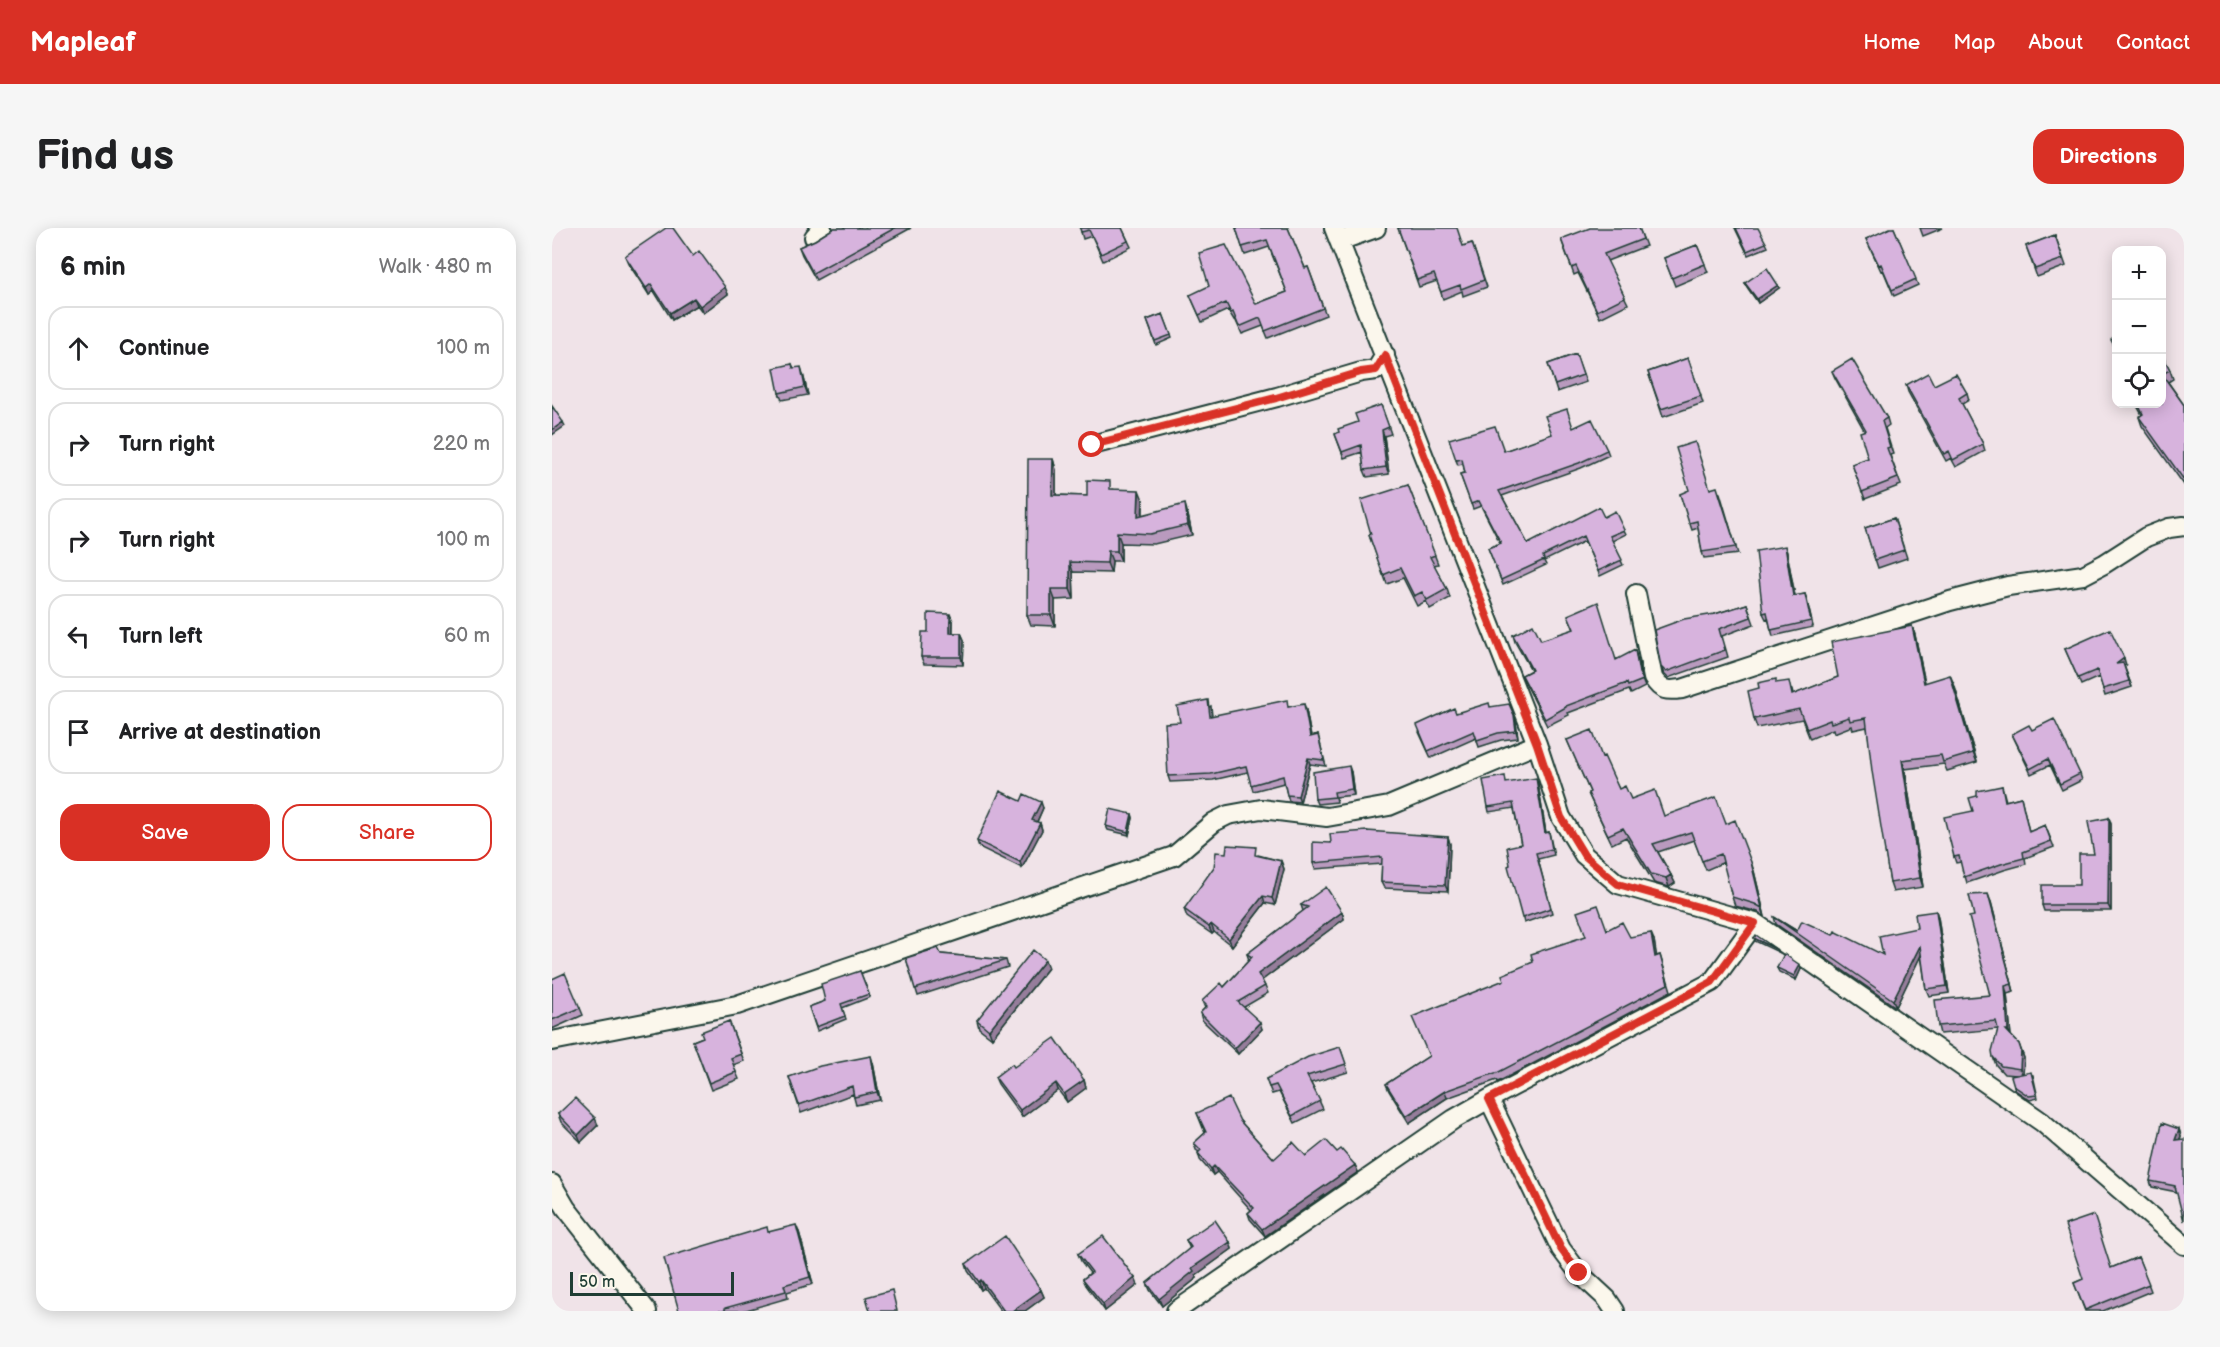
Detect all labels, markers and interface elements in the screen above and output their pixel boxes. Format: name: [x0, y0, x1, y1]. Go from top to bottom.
text: Mapleaf: [30, 26, 136, 59]
text: Home: [1863, 30, 1920, 55]
text: Map: [1953, 30, 1995, 55]
text: About: [2028, 30, 2083, 55]
text: Contact: [2116, 30, 2190, 55]
button: Directions: [2033, 129, 2184, 184]
text: Find us: [36, 131, 174, 182]
map controls: [2112, 246, 2166, 408]
button: +: [2112, 246, 2166, 300]
text: 6 min: [60, 252, 126, 283]
text: Walk · 480 m: [379, 255, 492, 279]
button: −: [2112, 300, 2166, 354]
icon: ahead: [62, 332, 95, 365]
text: Continue: [119, 335, 209, 362]
text: 100 m: [437, 336, 490, 360]
button: locate: [2112, 354, 2166, 408]
icon: right: [62, 428, 95, 461]
text: Turn right: [119, 431, 215, 458]
route start: [1078, 431, 1104, 457]
text: 220 m: [433, 432, 490, 456]
icon: right: [62, 524, 95, 557]
text: Turn right: [119, 527, 215, 554]
text: 100 m: [437, 528, 490, 552]
icon: left: [62, 620, 95, 653]
text: Turn left: [119, 623, 203, 650]
text: 60 m: [444, 624, 490, 648]
icon: arrive: [62, 716, 95, 749]
text: Arrive at destination: [119, 719, 321, 746]
button: Save: [60, 804, 270, 861]
button: Share: [282, 804, 492, 861]
route end: [1565, 1259, 1591, 1285]
scale bar: [570, 1269, 734, 1296]
text: 50 m: [579, 1273, 615, 1292]

